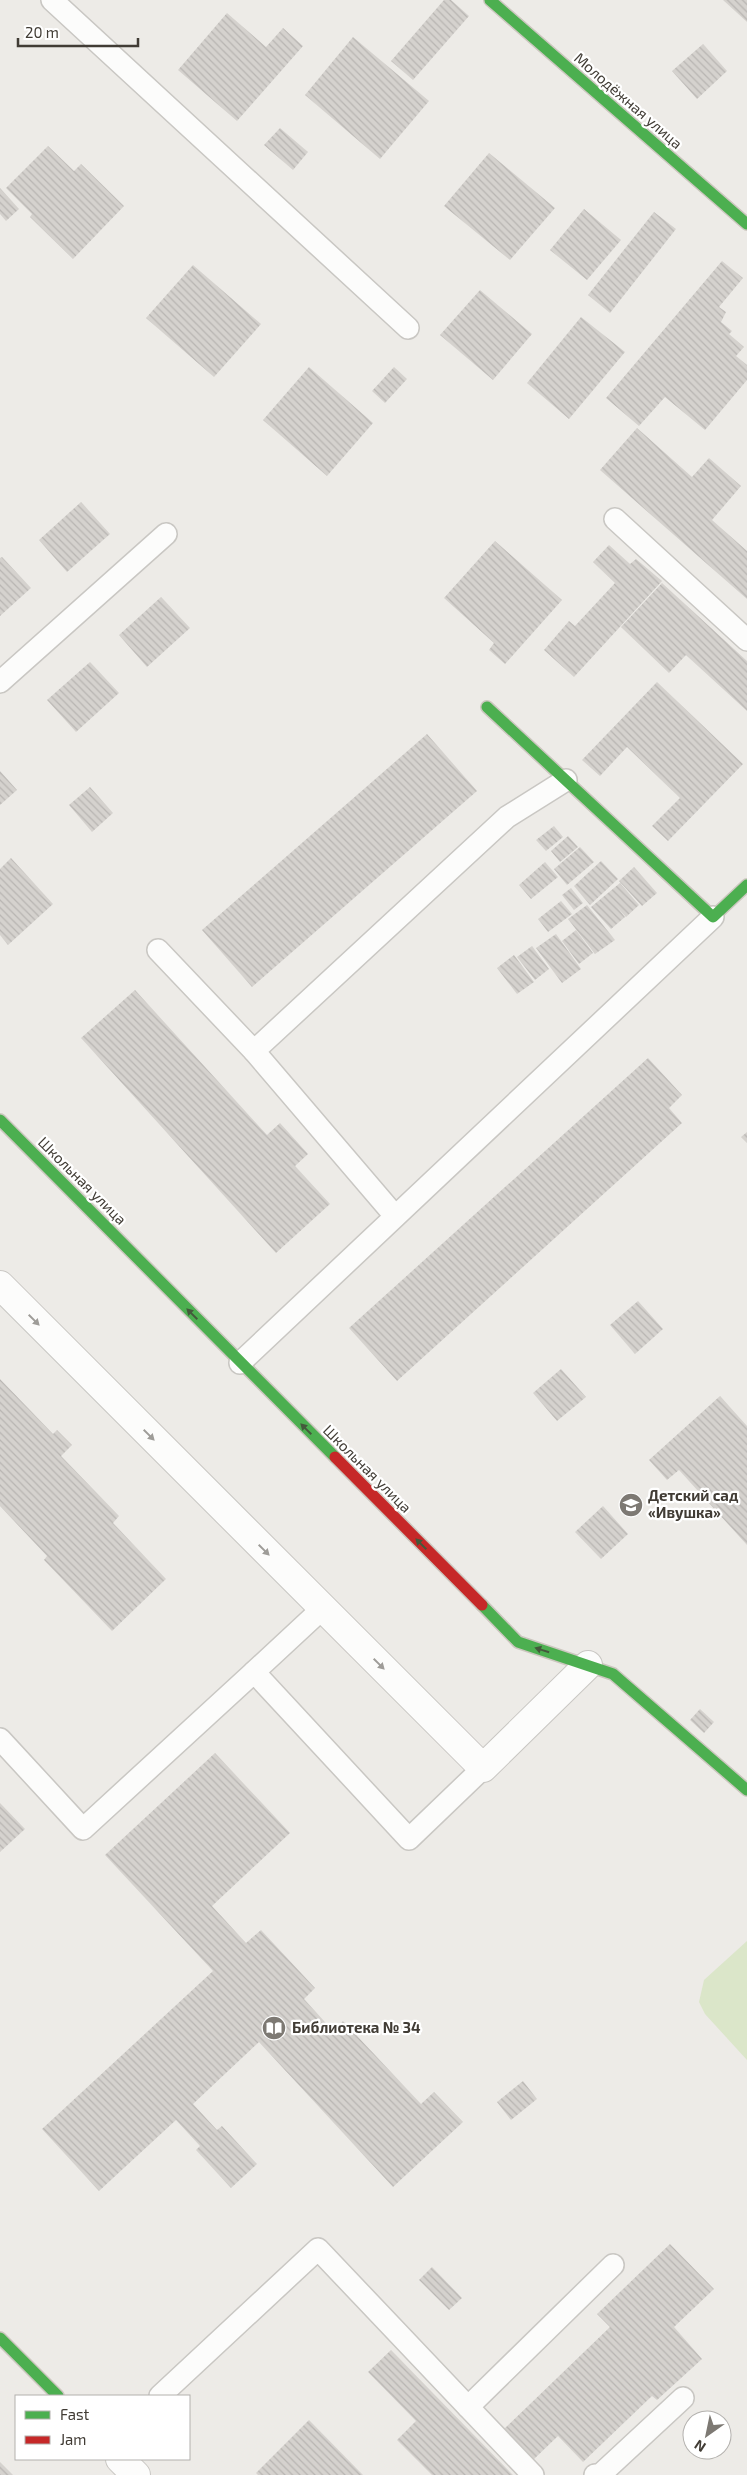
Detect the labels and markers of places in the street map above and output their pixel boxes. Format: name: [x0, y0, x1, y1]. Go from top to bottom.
place label: Детский сад «Ивушка»: [648, 1486, 739, 1521]
school or university icon: Детский сад «Ивушка»: [618, 1492, 644, 1518]
library icon: Библиотека № 34: [261, 2015, 287, 2041]
place label: Библиотека № 34: [292, 2018, 421, 2036]

